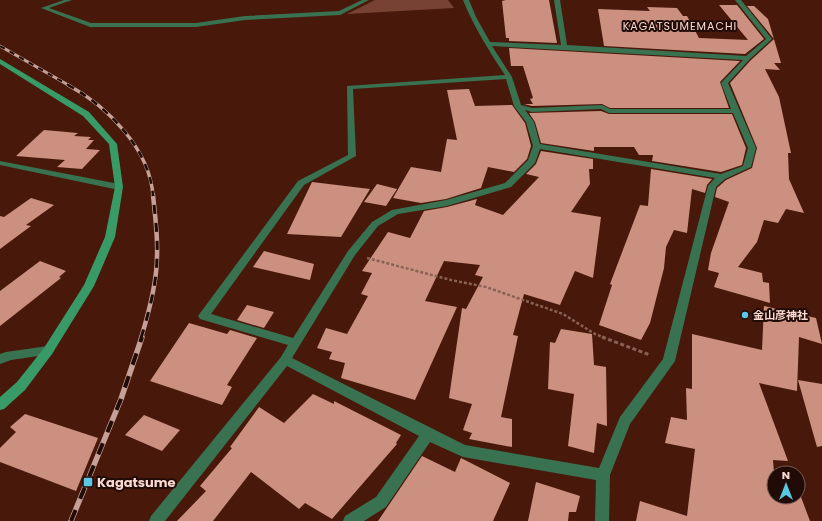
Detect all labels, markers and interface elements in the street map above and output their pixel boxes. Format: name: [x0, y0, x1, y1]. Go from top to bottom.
district label: KAGATSUMEMACHI: [623, 18, 737, 34]
place label: 金山彦神社: [753, 307, 808, 323]
marker: 金山彦神社: [740, 310, 750, 320]
north arrow: [766, 465, 806, 505]
text: N: [782, 467, 790, 483]
place label: Kagatsume: [97, 473, 176, 492]
marker: Kagatsume: [82, 476, 94, 488]

